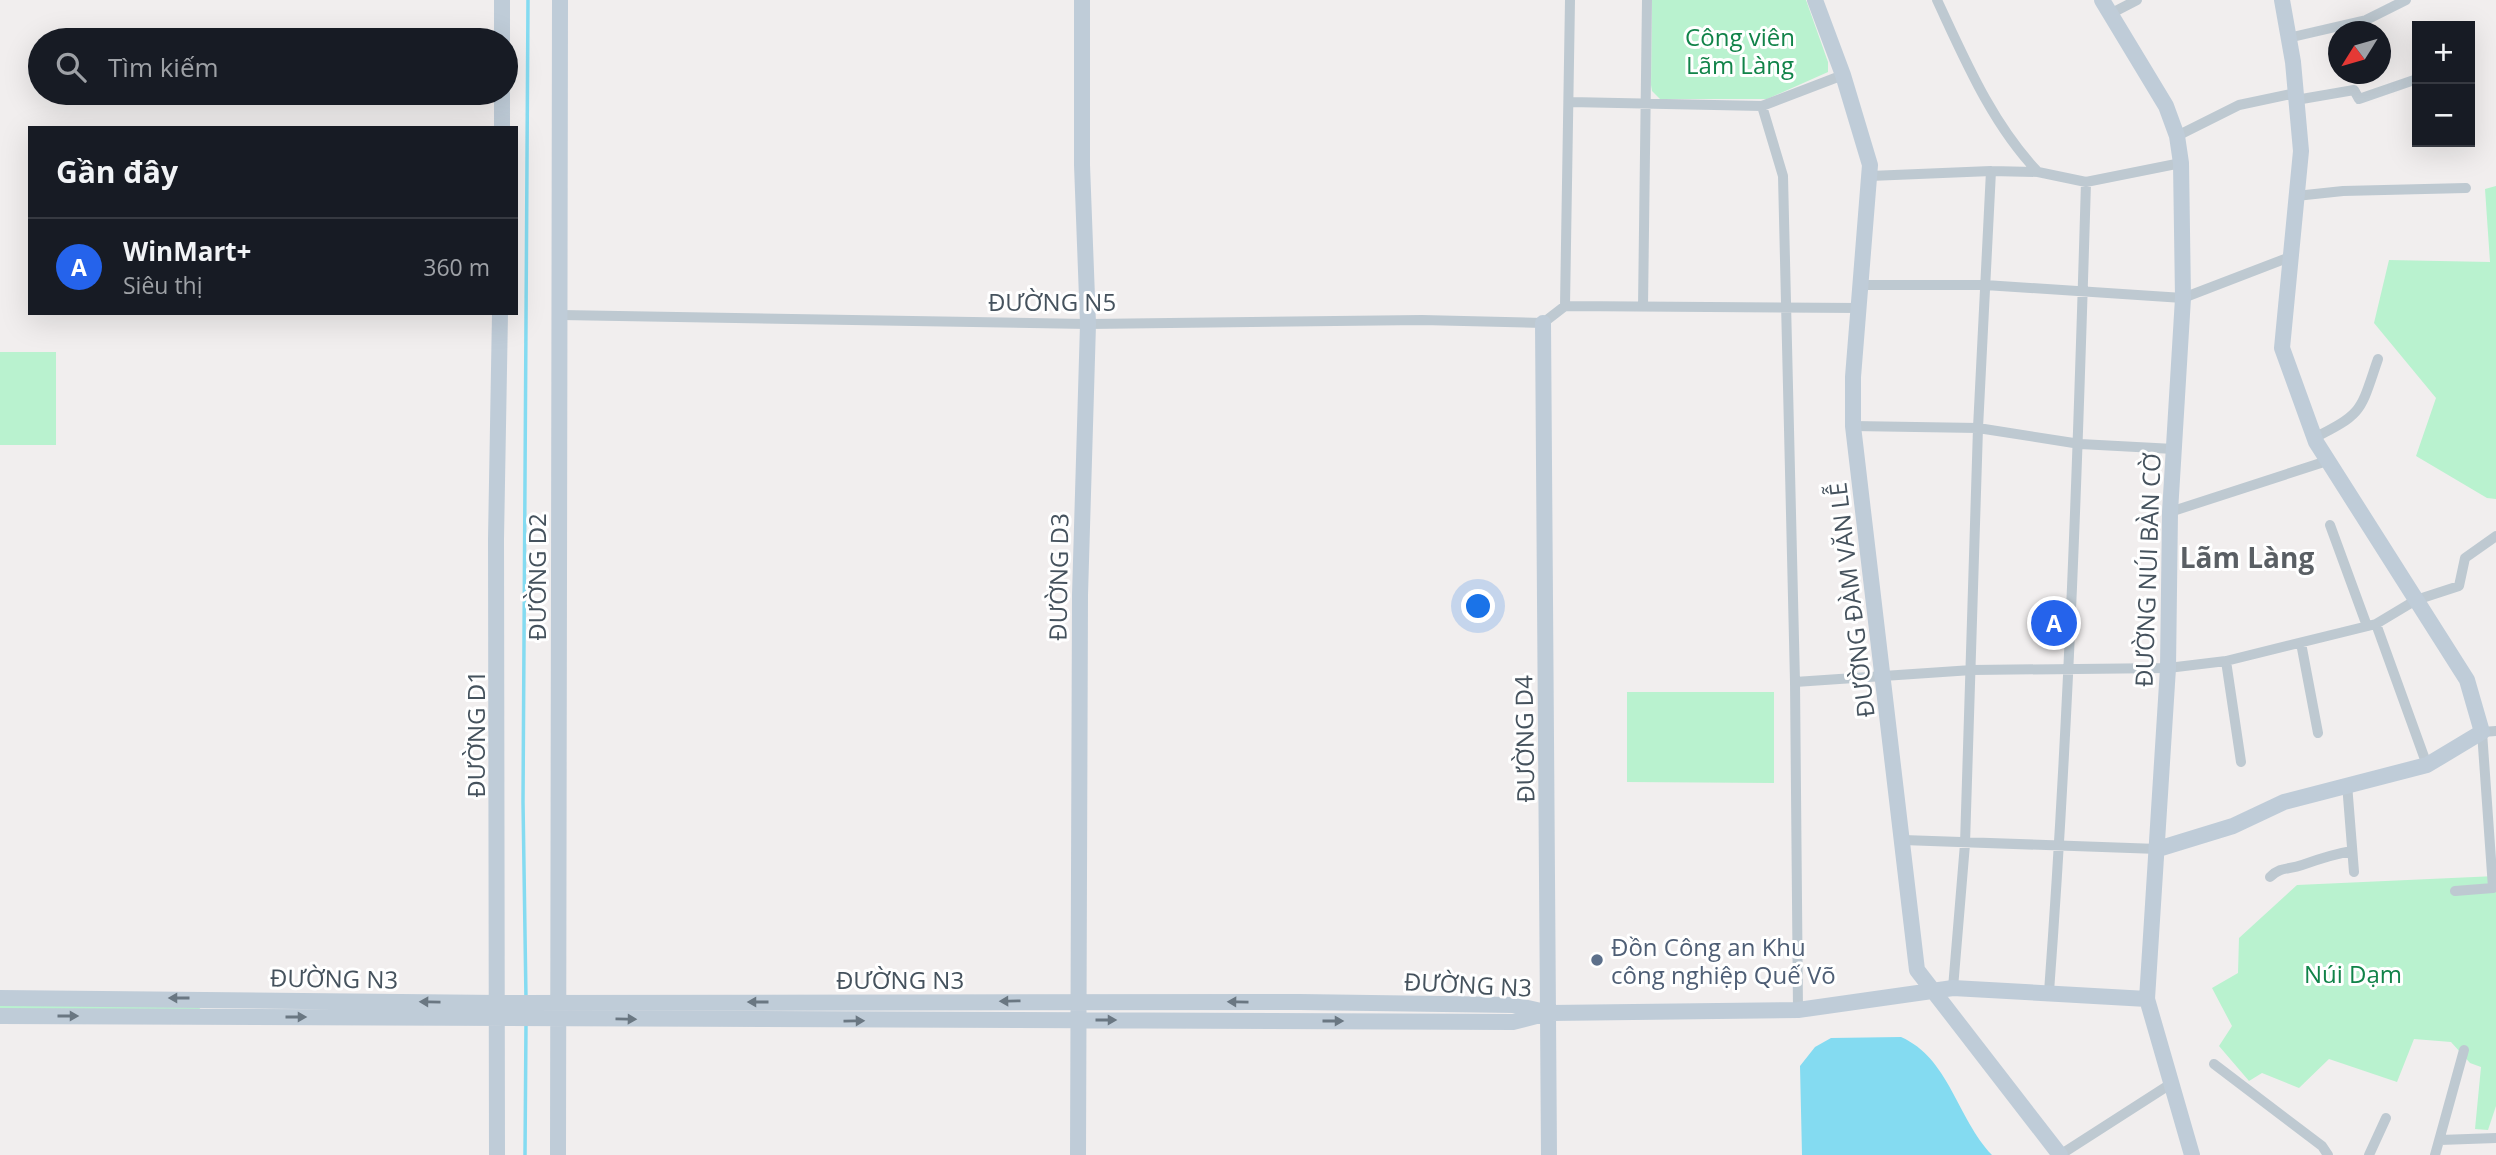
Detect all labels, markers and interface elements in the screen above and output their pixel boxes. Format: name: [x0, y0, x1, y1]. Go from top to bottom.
park label: Công viên Lãm Làng: [1685, 20, 1795, 81]
north arrow: [2328, 21, 2391, 84]
map controls: [2412, 21, 2475, 147]
button: +: [2412, 21, 2475, 84]
search box: [28, 28, 518, 105]
icon: search: [52, 48, 90, 86]
text: Tìm kiếm: [108, 49, 219, 85]
button: −: [2412, 84, 2475, 147]
text: Gần đây: [56, 151, 178, 192]
text: WinMart+: [123, 233, 251, 269]
text: A: [71, 251, 87, 283]
text: 360 m: [423, 251, 490, 283]
text: Siêu thị: [123, 269, 203, 301]
street label: ĐƯỜNG N5: [988, 285, 1116, 318]
street label: ĐƯỜNG NÚI BÀN CỜ: [2126, 451, 2168, 687]
street label: ĐƯỜNG ĐÀM VĂN LỄ: [1820, 481, 1882, 719]
street label: ĐƯỜNG D2: [520, 513, 553, 641]
street label: ĐƯỜNG D3: [1040, 513, 1076, 641]
district label: Lãm Làng: [2180, 538, 2314, 576]
your location: [1461, 589, 1495, 623]
pin: A: [2031, 597, 2077, 649]
street label: ĐƯỜNG D1: [459, 670, 492, 798]
street label: ĐƯỜNG D4: [1506, 675, 1542, 803]
place label: Đồn Công an Khu công nghiệp Quế Võ: [1611, 930, 1836, 991]
marker: Đồn Công an Khu công nghiệp Quế Võ: [1589, 952, 1605, 968]
park label: Núi Dạm: [2304, 957, 2402, 990]
street label: ĐƯỜNG N3: [270, 960, 398, 996]
street label: ĐƯỜNG N3: [836, 963, 964, 996]
street label: ĐƯỜNG N3: [1403, 964, 1533, 1004]
one-way arrow: [167, 992, 189, 1004]
one-way arrow: [999, 995, 1021, 1007]
one-way arrow: [419, 996, 441, 1008]
one-way arrow: [747, 996, 769, 1008]
one-way arrow: [1226, 996, 1248, 1008]
one-way arrow: [57, 1010, 79, 1022]
one-way arrow: [285, 1011, 307, 1023]
one-way arrow: [616, 1013, 638, 1024]
one-way arrow: [1095, 1014, 1117, 1026]
one-way arrow: [843, 1015, 865, 1027]
one-way arrow: [1322, 1015, 1344, 1027]

